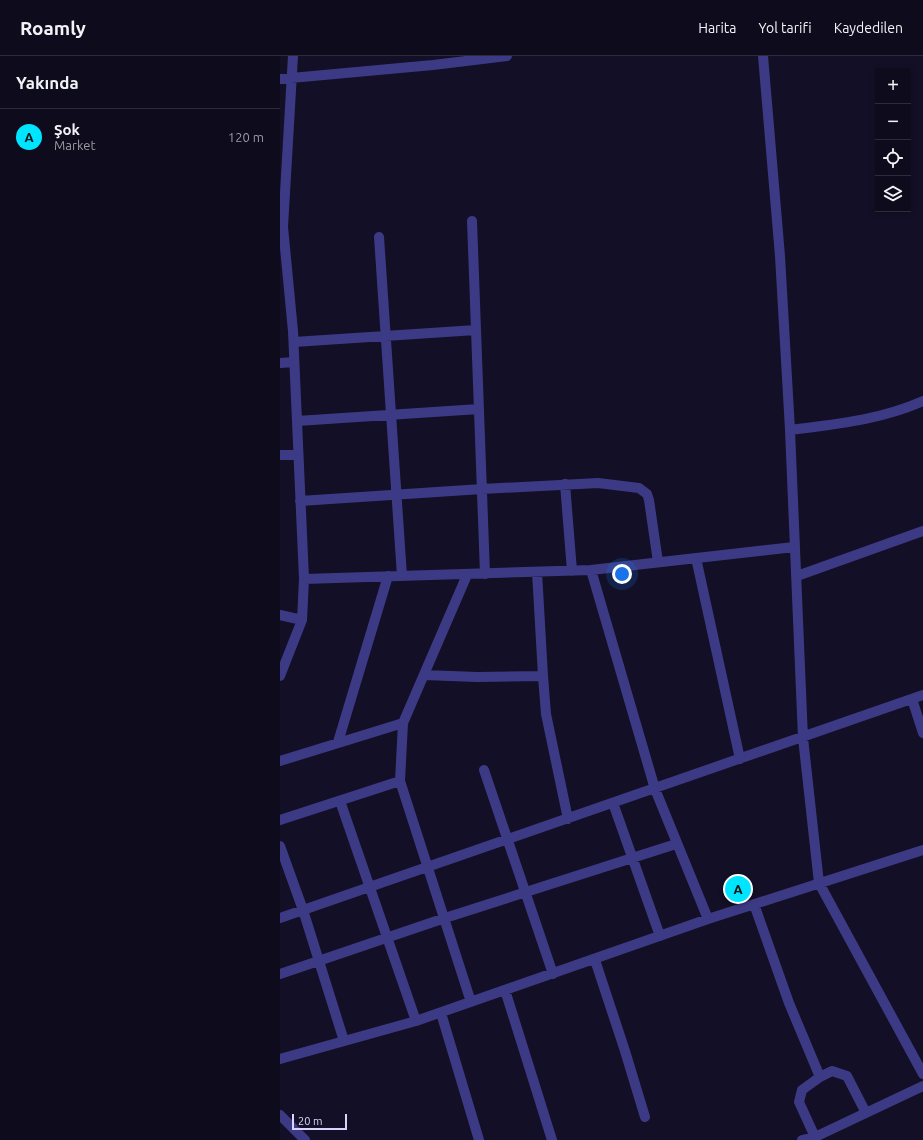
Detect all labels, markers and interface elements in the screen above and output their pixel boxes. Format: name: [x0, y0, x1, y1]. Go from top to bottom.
text: Roamly: [20, 17, 86, 39]
text: Harita: [698, 20, 736, 36]
text: Yol tarifi: [758, 20, 812, 36]
text: Kaydedilen: [834, 20, 903, 36]
map controls: [875, 68, 911, 212]
button: +: [875, 68, 911, 104]
text: Yakında: [16, 73, 79, 92]
button: −: [875, 104, 911, 140]
text: Şok: [54, 121, 80, 138]
text: A: [24, 130, 34, 144]
text: 120 m: [228, 130, 264, 144]
text: Market: [54, 138, 96, 152]
button: locate: [875, 140, 911, 176]
button: layers: [875, 176, 911, 212]
your location: [612, 564, 632, 584]
pin: A: [725, 874, 751, 904]
scale bar: [292, 1112, 347, 1131]
text: 20 m: [298, 1115, 322, 1127]

